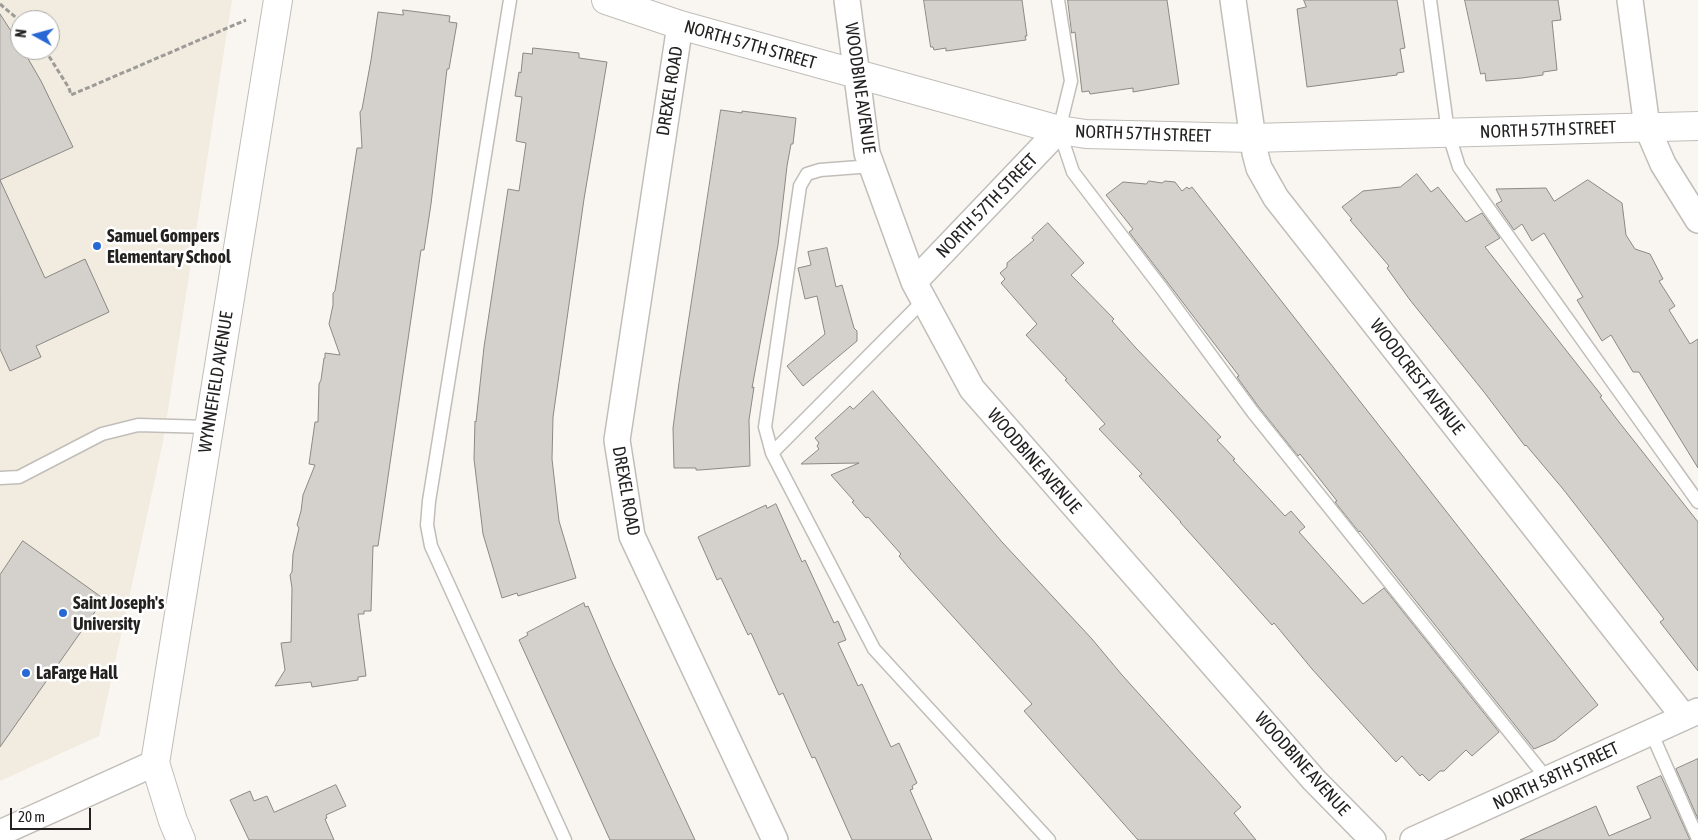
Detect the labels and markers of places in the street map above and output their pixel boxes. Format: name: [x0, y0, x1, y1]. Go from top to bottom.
place label: Samuel Gompers Elementary School: [107, 225, 231, 268]
marker: Samuel Gompers Elementary School: [91, 240, 103, 252]
place label: Saint Joseph's University: [73, 592, 164, 634]
marker: Saint Joseph's University: [57, 607, 69, 619]
place label: LaFarge Hall: [36, 662, 118, 684]
marker: LaFarge Hall: [20, 667, 32, 679]

